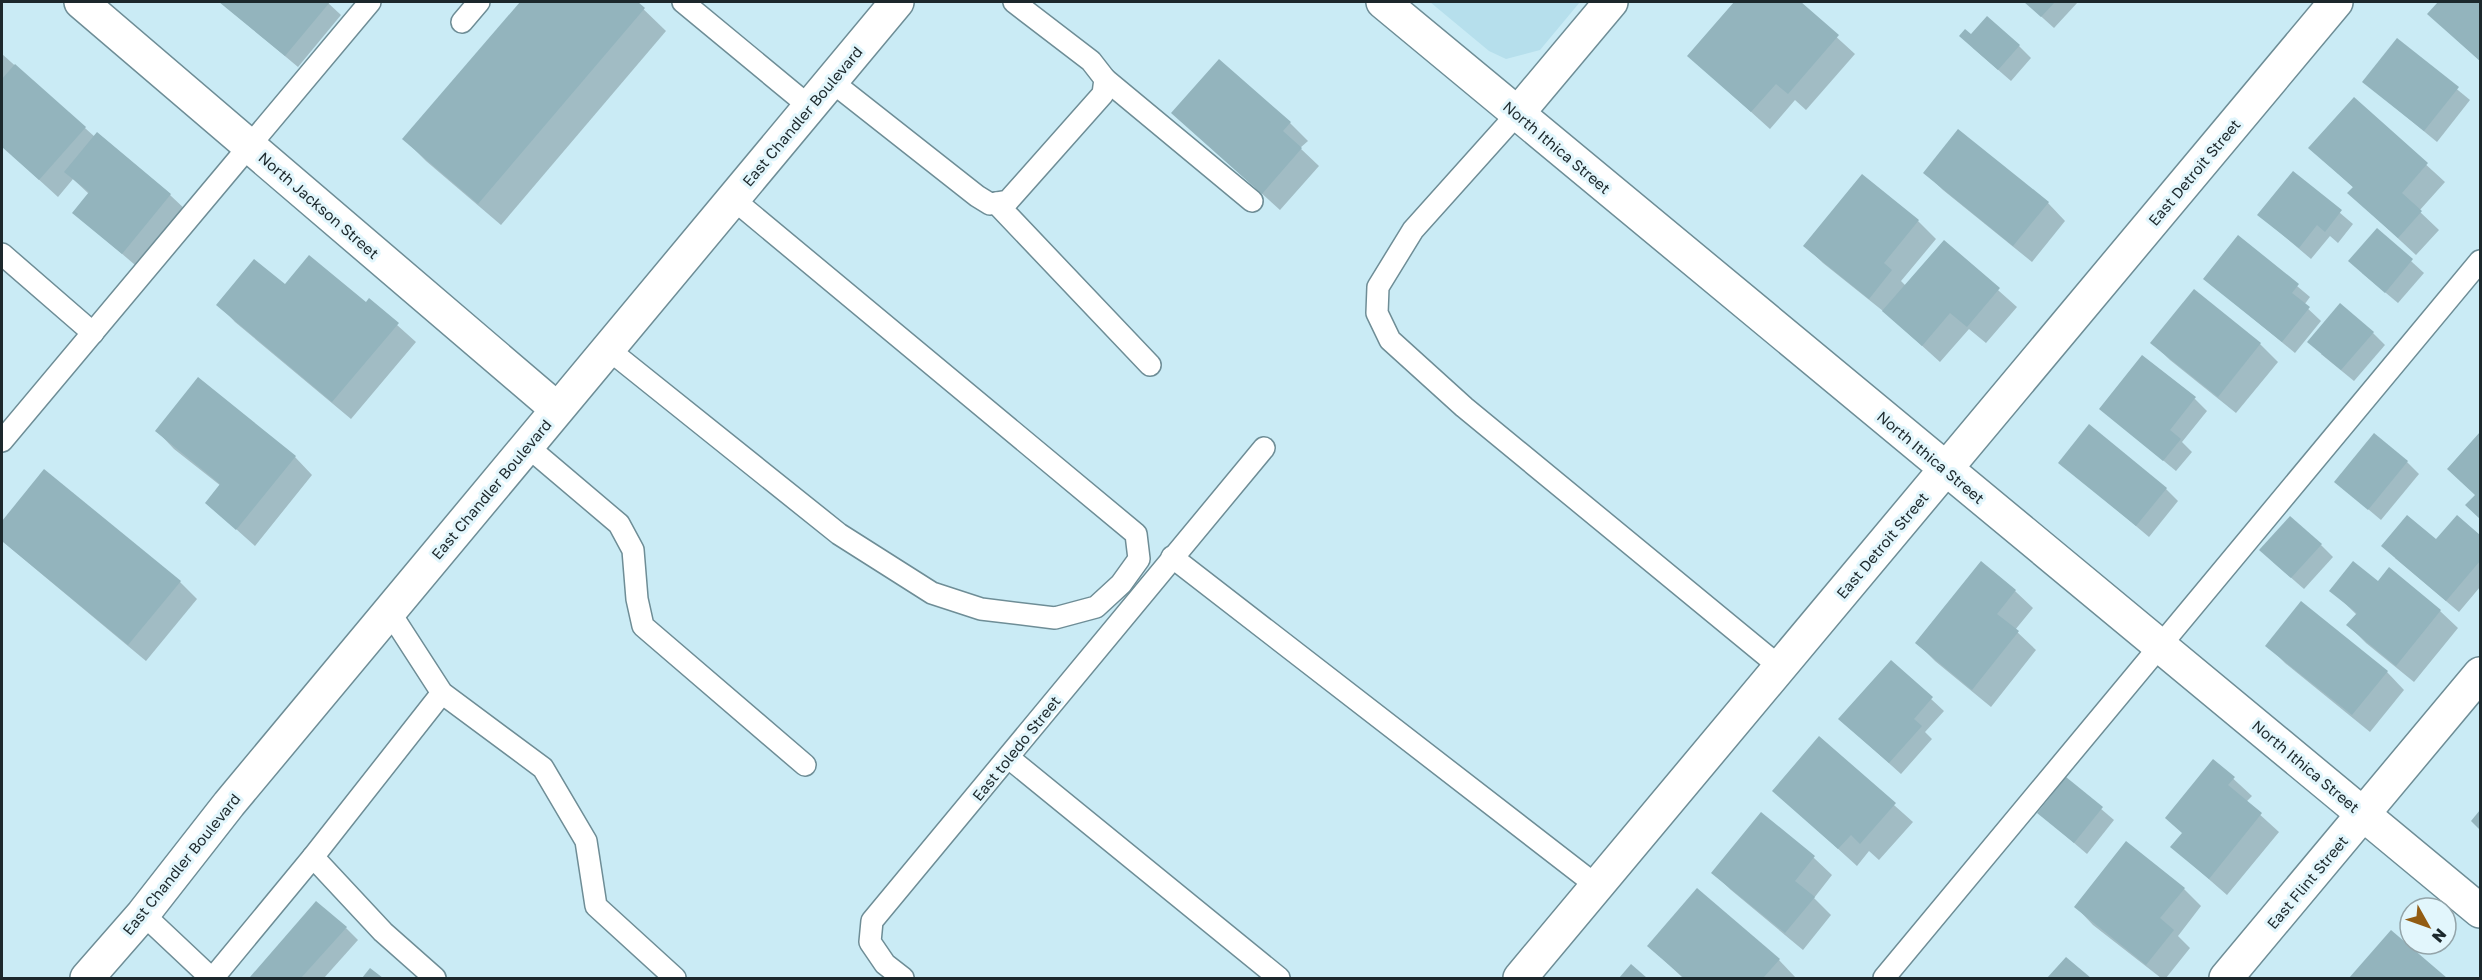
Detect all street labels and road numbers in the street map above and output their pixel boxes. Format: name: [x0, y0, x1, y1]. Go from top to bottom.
street label: East Chandler Boulevard: [738, 42, 866, 190]
street label: North Ithica Street: [1500, 97, 1614, 197]
street label: East Detroit Street: [2144, 115, 2244, 229]
street label: North Jackson Street: [255, 148, 383, 262]
street label: North Ithica Street: [1874, 407, 1988, 507]
street label: East Chandler Boulevard: [427, 415, 555, 563]
street label: East Detroit Street: [1832, 488, 1932, 602]
street label: East toledo Street: [968, 692, 1064, 804]
street label: North Ithica Street: [2249, 716, 2363, 816]
street label: East Chandler Boulevard: [118, 790, 244, 938]
street label: East Flint Street: [2263, 832, 2351, 932]

